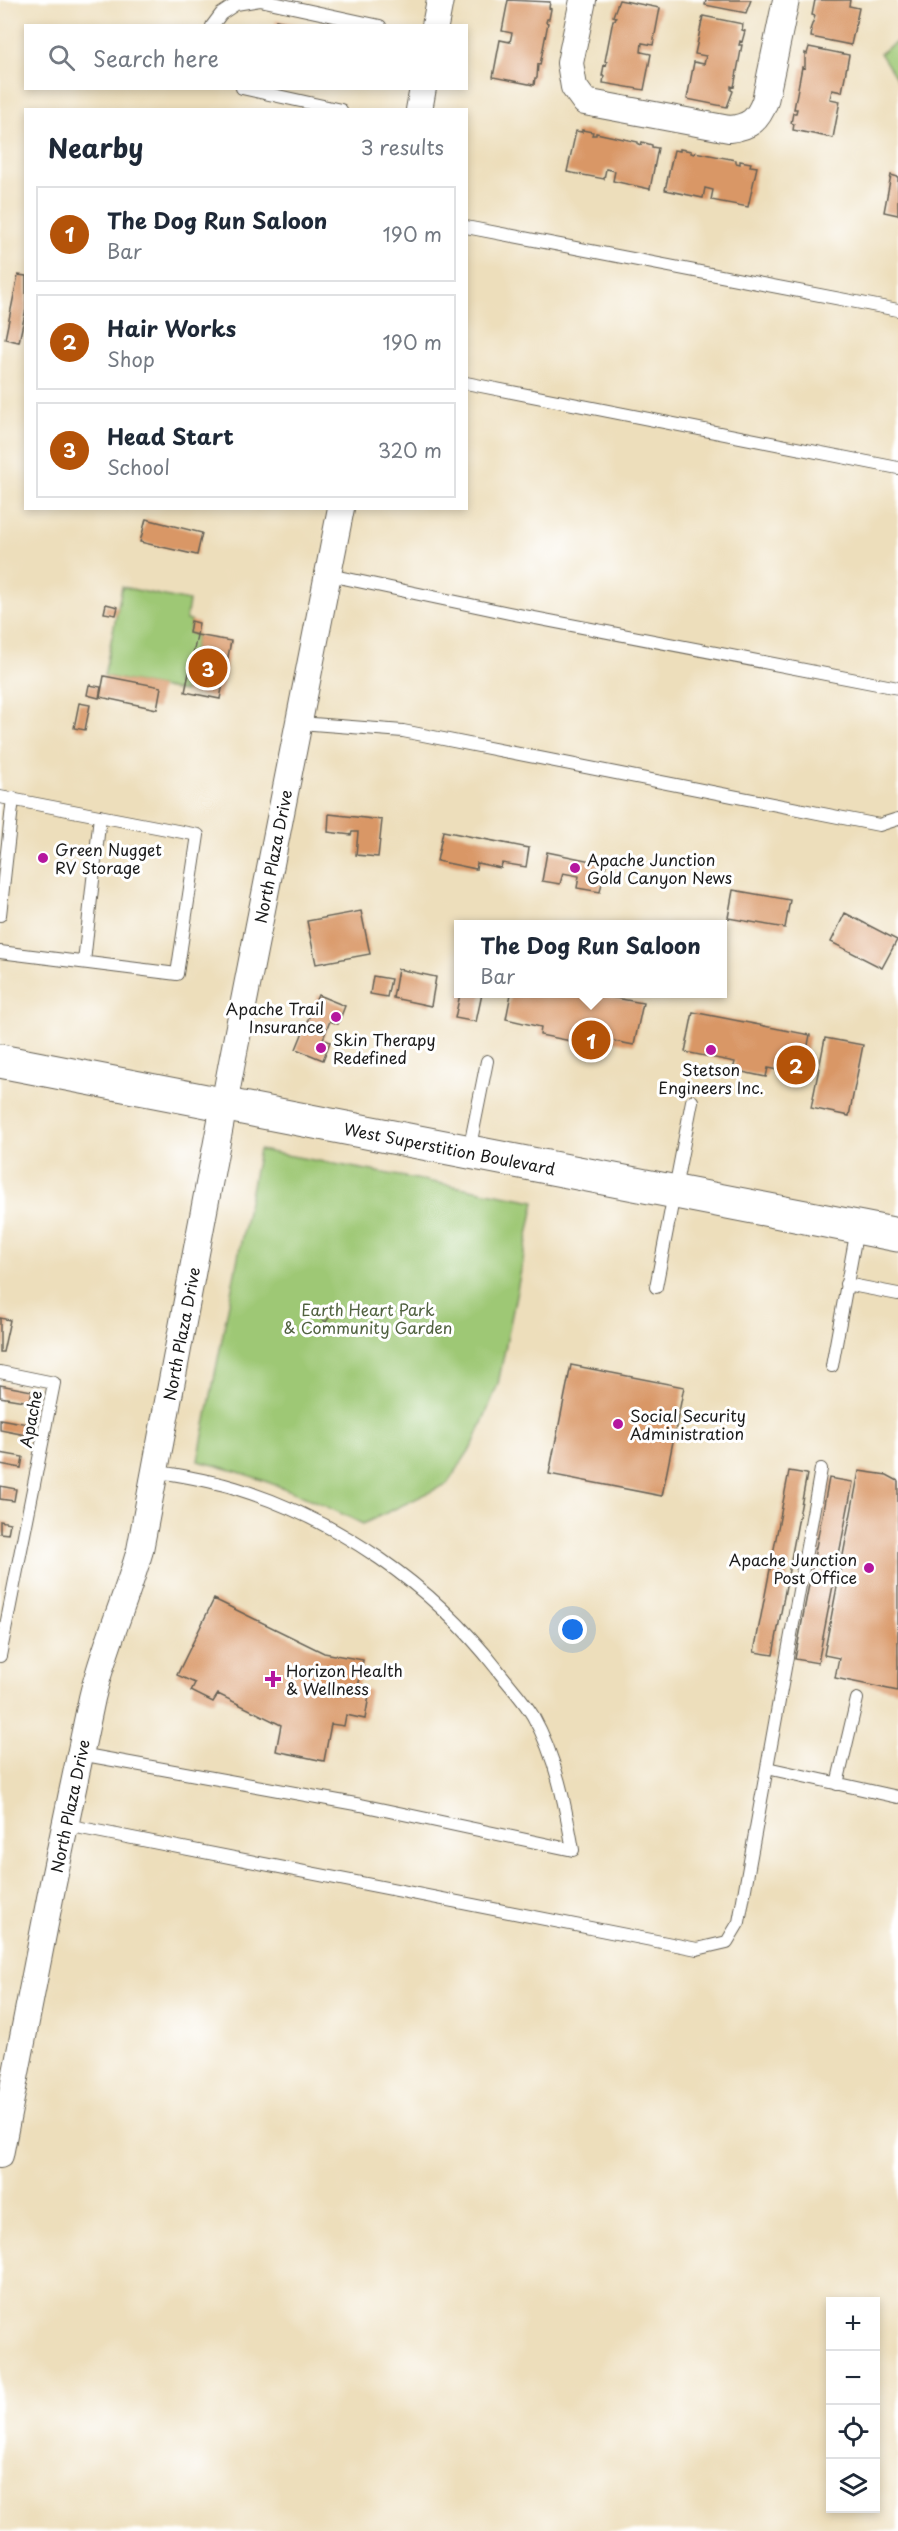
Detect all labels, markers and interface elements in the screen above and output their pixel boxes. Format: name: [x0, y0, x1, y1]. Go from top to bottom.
search box: [24, 24, 468, 90]
icon: search: [45, 41, 78, 74]
text: Search here: [93, 41, 219, 74]
text: Nearby: [48, 128, 143, 167]
text: 3 results: [361, 132, 444, 162]
text: The Dog Run Saloon: [107, 203, 327, 236]
text: 1: [65, 219, 74, 249]
text: 190 m: [383, 219, 442, 249]
text: Bar: [107, 236, 142, 266]
text: Hair Works: [107, 311, 236, 344]
text: 2: [62, 327, 77, 357]
text: 190 m: [383, 327, 442, 357]
text: Shop: [107, 344, 155, 374]
text: Head Start: [107, 419, 234, 452]
text: 3: [63, 435, 76, 465]
text: 320 m: [378, 435, 442, 465]
text: School: [107, 452, 170, 482]
pin: 3: [188, 646, 228, 690]
street label: North Plaza Drive: [248, 788, 297, 925]
place label: Green Nugget RV Storage: [55, 837, 162, 879]
place label: Apache Junction Gold Canyon News: [587, 847, 732, 889]
marker: Green Nugget RV Storage: [36, 851, 50, 865]
marker: Apache Junction Gold Canyon News: [568, 861, 582, 875]
popup: [454, 920, 727, 998]
text: The Dog Run Saloon: [480, 928, 701, 961]
text: Bar: [480, 961, 515, 991]
place label: Apache Trail Insurance: [226, 996, 324, 1038]
marker: Apache Trail Insurance: [329, 1010, 343, 1024]
pin: 1: [572, 1018, 610, 1062]
place label: Skin Therapy Redefined: [333, 1027, 436, 1069]
marker: Skin Therapy Redefined: [314, 1041, 328, 1055]
pin: 2: [776, 1042, 816, 1088]
marker: Stetson Engineers Inc.: [704, 1043, 718, 1057]
place label: Stetson Engineers Inc.: [658, 1057, 764, 1099]
street label: West Superstition Boulevard: [342, 1116, 558, 1180]
street label: North Plaza Drive: [156, 1265, 205, 1403]
park label: Earth Heart Park & Community Garden: [284, 1297, 452, 1339]
street label: Apache: [13, 1388, 47, 1450]
place label: Social Security Administration: [630, 1403, 746, 1445]
marker: Social Security Administration: [611, 1417, 625, 1431]
place label: Apache Junction Post Office: [729, 1547, 857, 1589]
marker: Apache Junction Post Office: [862, 1561, 876, 1575]
your location: [558, 1615, 587, 1644]
place label: Horizon Health & Wellness: [286, 1658, 403, 1700]
marker: Horizon Health & Wellness: [264, 1670, 282, 1688]
street label: North Plaza Drive: [44, 1737, 95, 1875]
map controls: [826, 2297, 880, 2513]
button: +: [826, 2297, 880, 2351]
button: −: [826, 2351, 880, 2405]
button: locate: [826, 2405, 880, 2459]
button: layers: [826, 2459, 880, 2513]

